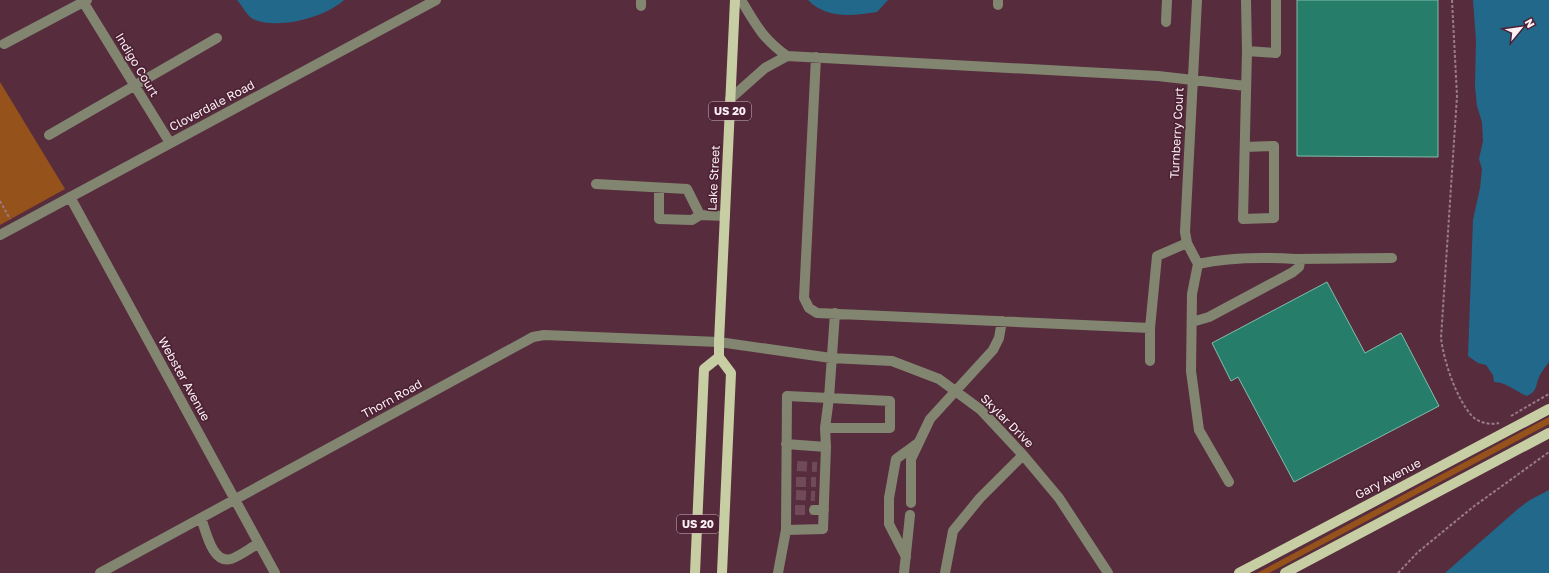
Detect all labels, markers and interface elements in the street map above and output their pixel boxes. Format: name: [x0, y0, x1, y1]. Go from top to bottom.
north arrow: [1501, 8, 1541, 48]
text: N: [1522, 16, 1538, 30]
street label: Indigo Court: [113, 30, 162, 99]
street label: Cloverdale Road: [167, 77, 257, 134]
street label: Turnberry Court: [1167, 87, 1186, 179]
road number: US 20: [709, 102, 751, 120]
street label: Lake Street: [704, 145, 723, 211]
street label: Webster Avenue: [155, 334, 214, 423]
street label: Thorn Road: [359, 376, 424, 421]
street label: Skylar Drive: [978, 391, 1037, 450]
street label: Gary Avenue: [1352, 455, 1423, 502]
road number: US 20: [677, 515, 719, 533]

